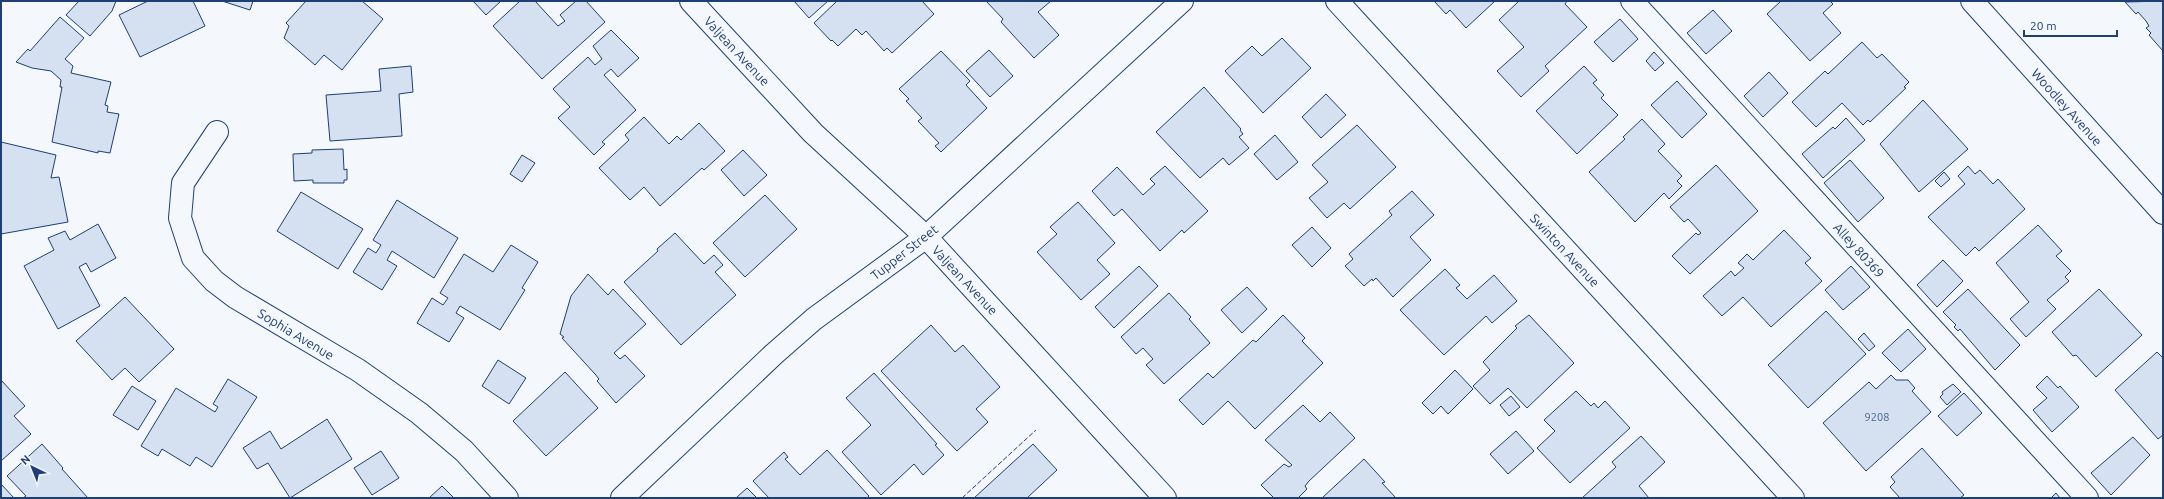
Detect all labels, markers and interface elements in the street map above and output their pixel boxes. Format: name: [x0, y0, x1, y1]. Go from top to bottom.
scale bar: [2024, 12, 2117, 38]
street label: Valjean Avenue: [701, 14, 773, 88]
text: 20 m: [2030, 19, 2057, 32]
street label: Woodley Avenue: [2029, 66, 2105, 148]
street label: Swinton Avenue: [1528, 211, 1602, 289]
street label: Alley 80369: [1831, 220, 1887, 280]
street label: Tupper Street: [868, 222, 940, 282]
street label: Valjean Avenue: [929, 243, 1001, 317]
street label: Sophia Avenue: [256, 306, 336, 362]
house number: 9208: [1865, 411, 1889, 423]
north arrow: [12, 447, 52, 487]
text: N: [18, 452, 32, 467]

